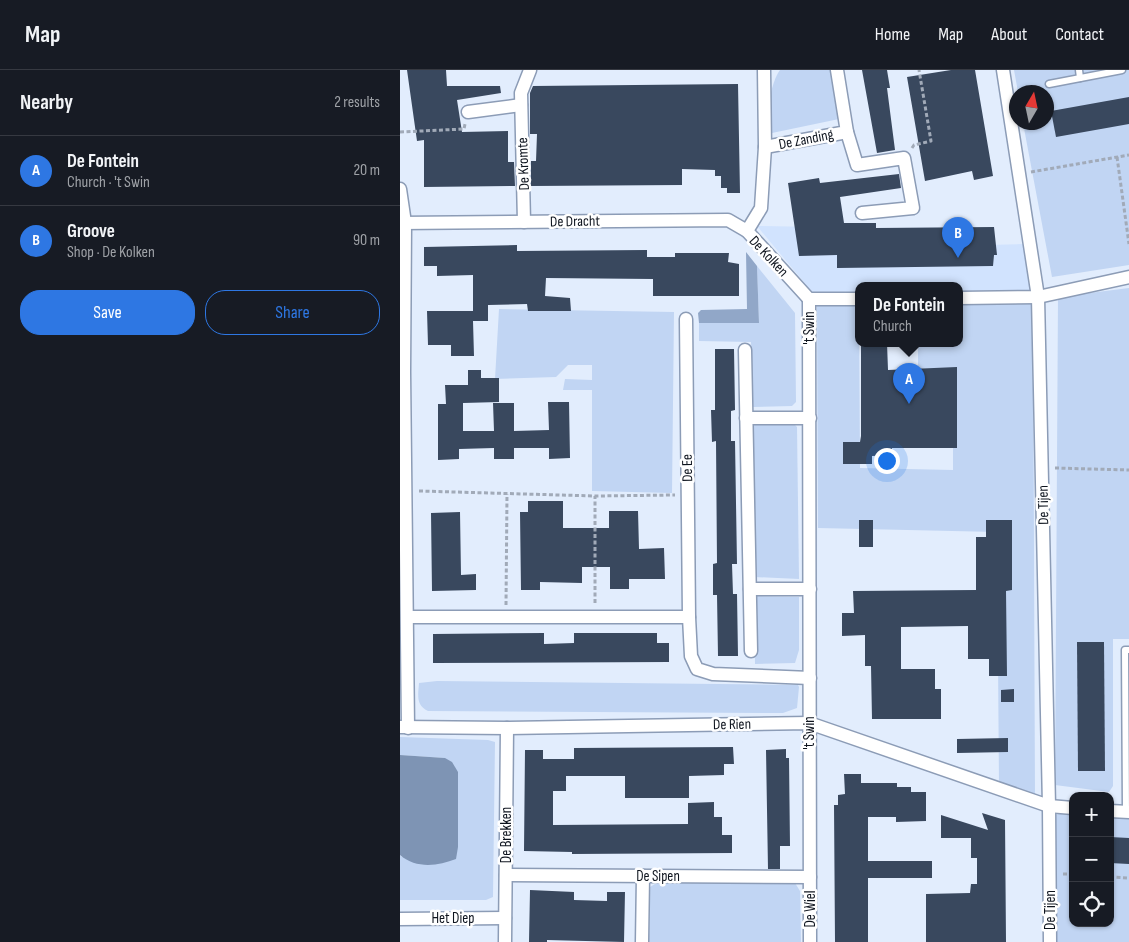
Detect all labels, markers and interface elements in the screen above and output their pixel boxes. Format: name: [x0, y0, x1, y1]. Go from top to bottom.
text: Map: [25, 20, 60, 49]
text: Home: [875, 24, 910, 45]
text: Map: [938, 24, 963, 45]
text: About: [991, 24, 1027, 45]
text: Contact: [1055, 24, 1104, 45]
north arrow: [1009, 85, 1054, 130]
text: Nearby: [20, 90, 73, 115]
text: 2 results: [334, 93, 380, 112]
street label: De Zanding: [777, 125, 835, 154]
street label: De Kromte: [513, 137, 534, 191]
text: De Fontein: [67, 150, 139, 173]
text: A: [32, 161, 40, 180]
text: 20 m: [353, 161, 380, 180]
text: Church · 't Swin: [67, 173, 150, 192]
street label: De Dracht: [550, 212, 601, 231]
pin: B: [942, 217, 974, 258]
text: Groove: [67, 220, 115, 243]
text: B: [32, 231, 40, 250]
text: 90 m: [353, 231, 380, 250]
street label: De Kolken: [745, 232, 792, 281]
text: Shop · De Kolken: [67, 243, 155, 262]
popup: [855, 282, 963, 347]
button: Save: [20, 290, 195, 335]
button: Share: [205, 290, 380, 335]
text: De Fontein: [873, 294, 945, 317]
street label: 't Swin: [800, 311, 819, 345]
text: Church: [873, 317, 912, 336]
pin: A: [893, 363, 925, 404]
your location: [874, 448, 900, 474]
street label: De Ee: [678, 454, 697, 482]
street label: De Tijen: [1034, 485, 1053, 525]
street label: De Rien: [713, 715, 751, 734]
street label: 't Swin: [800, 716, 819, 750]
map controls: [1069, 792, 1114, 927]
button: +: [1069, 792, 1114, 837]
street label: De Brekken: [497, 807, 516, 863]
button: −: [1069, 837, 1114, 882]
street label: De Sipen: [636, 867, 680, 886]
button: locate: [1069, 882, 1114, 927]
street label: De Wiel: [801, 890, 820, 928]
street label: De Tijen: [1041, 890, 1060, 930]
street label: Het Diep: [432, 909, 474, 928]

